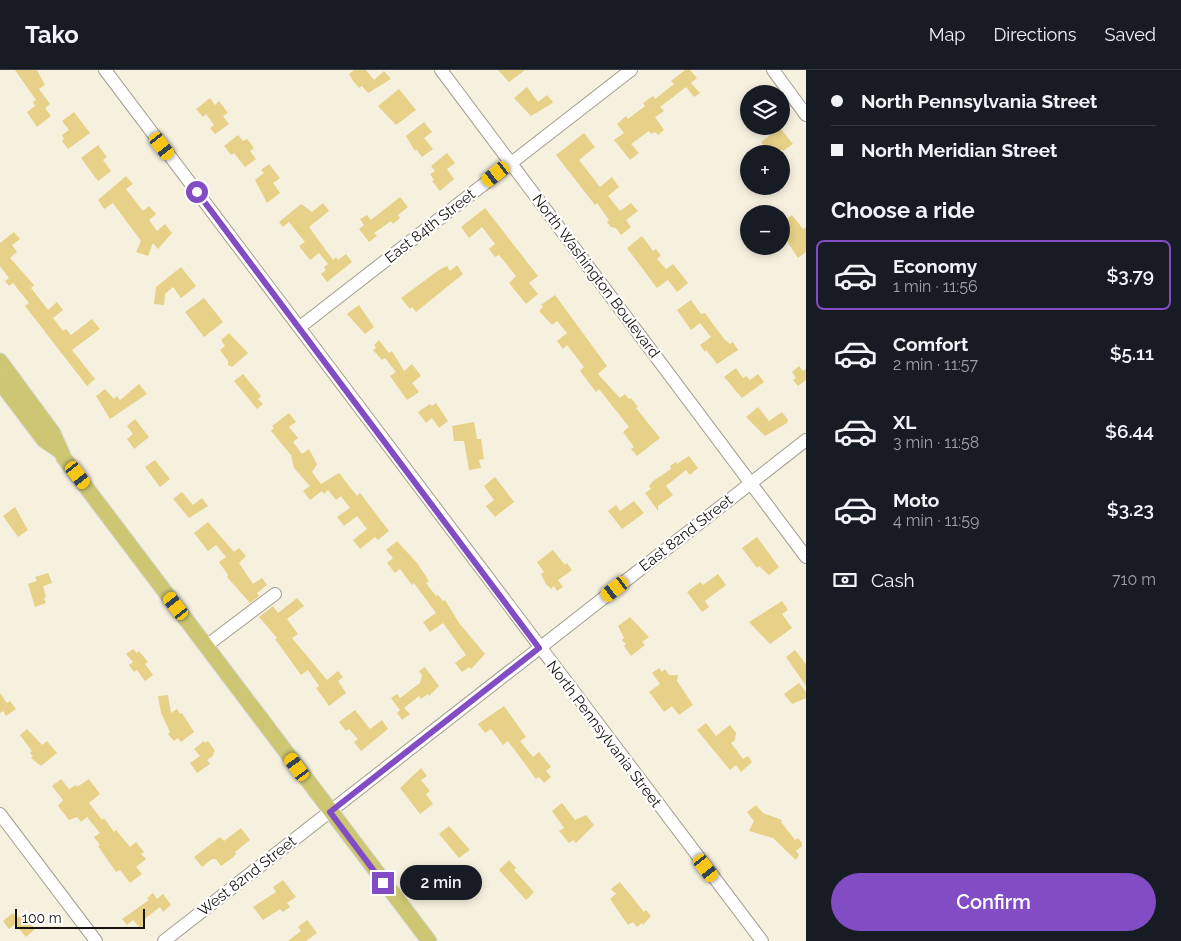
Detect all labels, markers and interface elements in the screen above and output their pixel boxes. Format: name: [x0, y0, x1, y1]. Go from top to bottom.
text: Tako: [25, 20, 79, 49]
text: Map: [929, 24, 965, 45]
text: Directions: [993, 24, 1077, 45]
text: Saved: [1105, 24, 1156, 45]
map controls: [740, 85, 790, 255]
button: layers: [740, 85, 790, 135]
text: North Pennsylvania Street: [861, 90, 1097, 112]
car: [146, 130, 177, 162]
text: North Meridian Street: [861, 139, 1057, 161]
button: +: [740, 145, 790, 195]
car: [479, 159, 512, 189]
route start: [186, 181, 208, 203]
street label: East 84th Street: [381, 185, 479, 267]
street label: North Washington Boulevard: [529, 191, 663, 361]
text: Choose a ride: [831, 197, 975, 223]
button: −: [740, 205, 790, 255]
icon: car: [833, 253, 878, 298]
text: Economy: [893, 255, 977, 277]
text: $3.79: [1106, 264, 1154, 286]
text: 1 min · 11:56: [893, 277, 978, 296]
icon: car: [833, 331, 878, 376]
text: Comfort: [893, 333, 968, 355]
text: $5.11: [1110, 342, 1154, 364]
text: 2 min · 11:57: [893, 355, 978, 374]
icon: car: [833, 409, 878, 454]
text: XL: [893, 411, 916, 433]
text: $6.44: [1105, 420, 1154, 442]
text: 3 min · 11:58: [893, 433, 979, 452]
car: [62, 459, 93, 491]
icon: car: [833, 487, 878, 532]
text: Moto: [893, 489, 939, 511]
street label: East 82nd Street: [636, 491, 736, 575]
text: $3.23: [1107, 498, 1154, 520]
text: 4 min · 11:59: [893, 511, 979, 530]
icon: cash: [831, 566, 859, 594]
text: Cash: [871, 569, 915, 591]
text: 710 m: [1112, 570, 1156, 589]
car: [598, 574, 631, 604]
car: [160, 590, 191, 622]
street label: North Pennsylvania Street: [543, 657, 665, 811]
car: [282, 750, 311, 784]
street label: West 82nd Street: [194, 832, 300, 920]
car: [690, 852, 721, 884]
callout: 2 min: [400, 866, 483, 900]
route end: [372, 872, 394, 894]
text: 2 min: [421, 873, 462, 892]
button: Confirm: [831, 873, 1156, 931]
scale bar: [15, 906, 145, 929]
text: 100 m: [22, 910, 62, 926]

